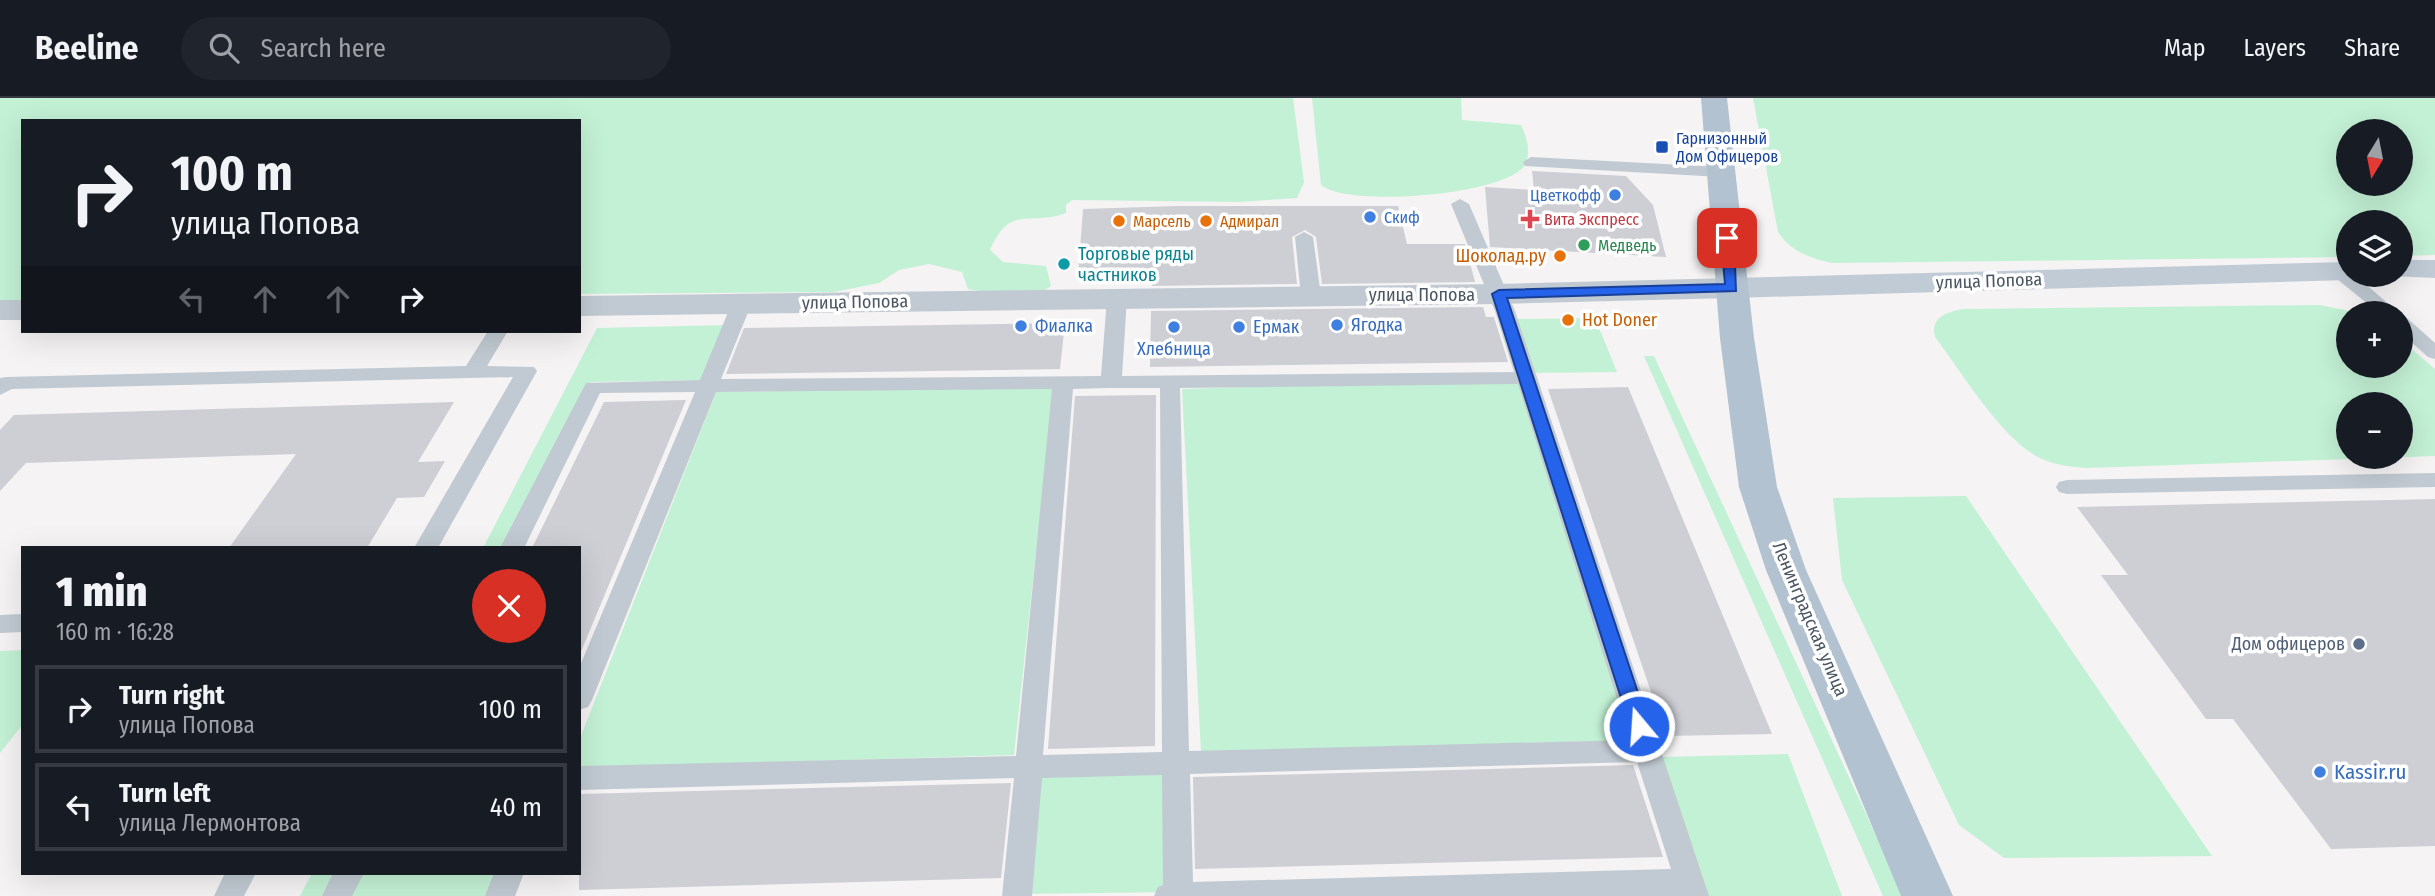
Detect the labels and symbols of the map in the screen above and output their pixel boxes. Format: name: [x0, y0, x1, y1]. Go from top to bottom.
north arrow: [2336, 119, 2413, 196]
place label: Гарнизонный Дом Офицеров: [1675, 129, 1778, 166]
marker: Гарнизонный Дом Офицеров: [1654, 139, 1670, 155]
place label: Цветкофф: [1530, 186, 1601, 205]
marker: Цветкофф: [1607, 187, 1623, 203]
place label: Скиф: [1384, 208, 1420, 227]
pin: [1697, 208, 1757, 268]
marker: Скиф: [1362, 209, 1378, 225]
place label: Вита Экспресс: [1544, 210, 1639, 229]
marker: Вита Экспресс: [1522, 211, 1538, 227]
place label: Марсель: [1133, 212, 1191, 231]
place label: Адмирал: [1220, 212, 1279, 231]
marker: Марсель: [1111, 213, 1127, 229]
marker: Адмирал: [1198, 213, 1214, 229]
place label: Медведь: [1598, 236, 1656, 255]
marker: Медведь: [1576, 237, 1592, 253]
place label: Торговые ряды частников: [1078, 243, 1194, 286]
place label: Шоколад.ру: [1455, 245, 1546, 267]
marker: Шоколад.ру: [1552, 248, 1568, 264]
marker: Торговые ряды частников: [1056, 256, 1072, 272]
street label: улица Попова: [1935, 268, 2043, 294]
street label: улица Попова: [1369, 284, 1475, 306]
street label: улица Попова: [802, 290, 909, 314]
place label: Hot Doner: [1582, 309, 1658, 331]
marker: Hot Doner: [1560, 312, 1576, 328]
place label: Ягодка: [1351, 314, 1403, 336]
place label: Фиалка: [1035, 315, 1093, 337]
place label: Ермак: [1253, 316, 1300, 338]
marker: Ягодка: [1329, 317, 1345, 333]
marker: Фиалка: [1013, 318, 1029, 334]
marker: Хлебница: [1166, 319, 1182, 335]
marker: Ермак: [1231, 319, 1247, 335]
place label: Хлебница: [1137, 338, 1211, 360]
street label: Ленинградская улица: [1768, 539, 1853, 700]
place label: Дом офицеров: [2231, 633, 2345, 655]
marker: Дом офицеров: [2351, 636, 2367, 652]
position arrow: [1602, 689, 1676, 763]
place label: Kassir.ru: [2334, 759, 2407, 785]
marker: Kassir.ru: [2312, 764, 2328, 780]

